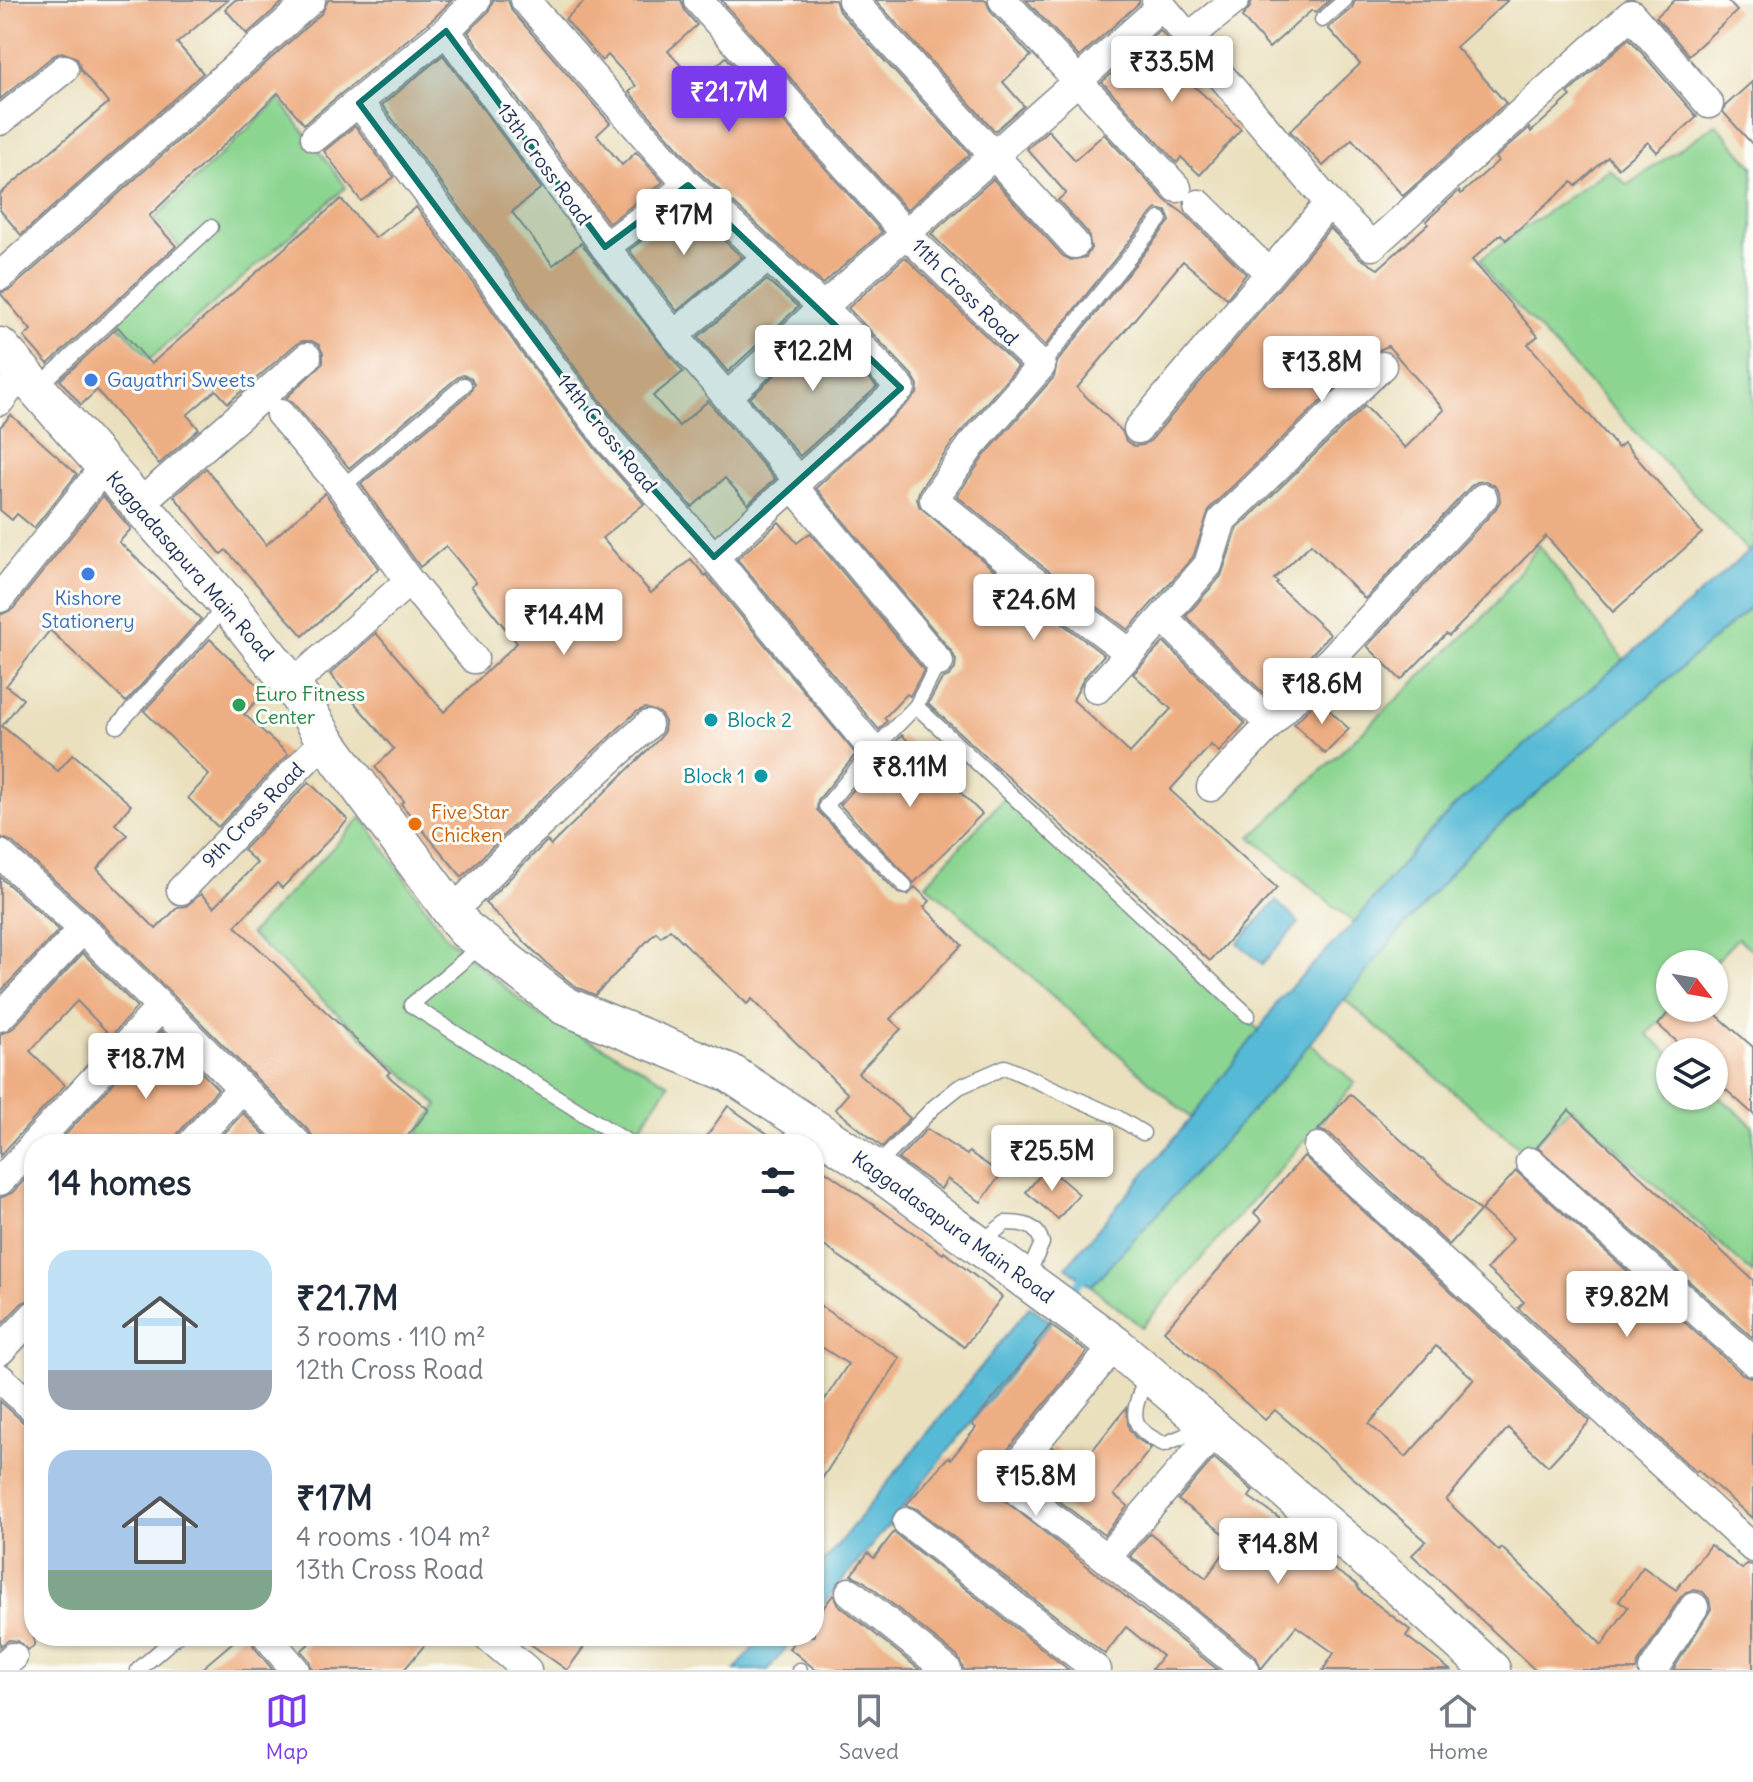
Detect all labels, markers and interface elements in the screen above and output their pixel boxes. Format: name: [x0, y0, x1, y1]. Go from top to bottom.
pin: ₹33.5M: [1107, 36, 1237, 104]
text: ₹33.5M: [1129, 45, 1215, 78]
pin: ₹21.7M: [664, 66, 794, 134]
text: ₹21.7M: [690, 75, 768, 108]
street label: 13th Cross Road: [492, 98, 597, 230]
pin: ₹17M: [637, 189, 731, 257]
text: ₹17M: [654, 198, 714, 231]
street label: 11th Cross Road: [907, 233, 1024, 351]
pin: ₹12.2M: [748, 325, 878, 393]
text: ₹12.2M: [773, 334, 853, 367]
pin: ₹13.8M: [1257, 336, 1387, 404]
text: ₹13.8M: [1281, 345, 1363, 378]
place label: Gayathri Sweets: [107, 367, 255, 392]
street label: 14th Cross Road: [552, 369, 663, 497]
marker: Gayathri Sweets: [82, 371, 100, 389]
street label: Kaggadasapura Main Road: [101, 466, 280, 666]
marker: Kishore Stationery: [79, 565, 97, 583]
pin: ₹24.6M: [969, 574, 1099, 642]
text: ₹24.6M: [991, 583, 1077, 616]
place label: Kishore Stationery: [41, 585, 135, 633]
pin: ₹14.4M: [499, 589, 629, 657]
text: ₹14.4M: [523, 598, 605, 631]
pin: ₹18.6M: [1257, 658, 1387, 726]
text: ₹18.6M: [1281, 667, 1363, 700]
place label: Euro Fitness Center: [255, 681, 365, 729]
marker: Euro Fitness Center: [230, 696, 248, 714]
place label: Block 2: [727, 707, 792, 732]
marker: Block 2: [702, 711, 720, 729]
pin: ₹8.11M: [845, 741, 975, 809]
text: ₹8.11M: [872, 750, 948, 783]
street label: 9th Cross Road: [196, 757, 309, 872]
place label: Block 1: [683, 763, 745, 788]
marker: Block 1: [752, 767, 770, 785]
place label: Five Star Chicken: [431, 799, 509, 847]
marker: Five Star Chicken: [406, 815, 424, 833]
north arrow: [1656, 950, 1728, 1022]
map controls: [1656, 950, 1728, 1110]
pin: ₹18.7M: [81, 1033, 211, 1101]
button: layers: [1656, 1038, 1728, 1110]
text: ₹18.7M: [106, 1042, 186, 1075]
pin: ₹25.5M: [987, 1125, 1117, 1193]
text: ₹25.5M: [1009, 1134, 1095, 1167]
street label: Kaggadasapura Main Road: [848, 1145, 1059, 1308]
icon: filters: [756, 1160, 800, 1204]
text: 14 homes: [48, 1161, 192, 1204]
pin: ₹9.82M: [1562, 1271, 1692, 1339]
text: ₹21.7M: [296, 1276, 399, 1319]
text: ₹9.82M: [1585, 1280, 1670, 1313]
icon: home: [112, 1282, 208, 1378]
text: 3 rooms · 110 m²: [296, 1320, 486, 1353]
text: 12th Cross Road: [296, 1353, 483, 1386]
pin: ₹15.8M: [971, 1450, 1101, 1518]
text: ₹15.8M: [995, 1459, 1077, 1492]
text: ₹17M: [296, 1476, 373, 1519]
icon: home: [112, 1482, 208, 1578]
pin: ₹14.8M: [1213, 1518, 1343, 1586]
text: 4 rooms · 104 m²: [296, 1520, 491, 1553]
text: ₹14.8M: [1237, 1527, 1319, 1560]
text: 13th Cross Road: [296, 1553, 484, 1586]
tab: Map: [265, 1689, 309, 1765]
tab: Saved: [839, 1689, 899, 1765]
tab: Home: [1429, 1689, 1488, 1765]

